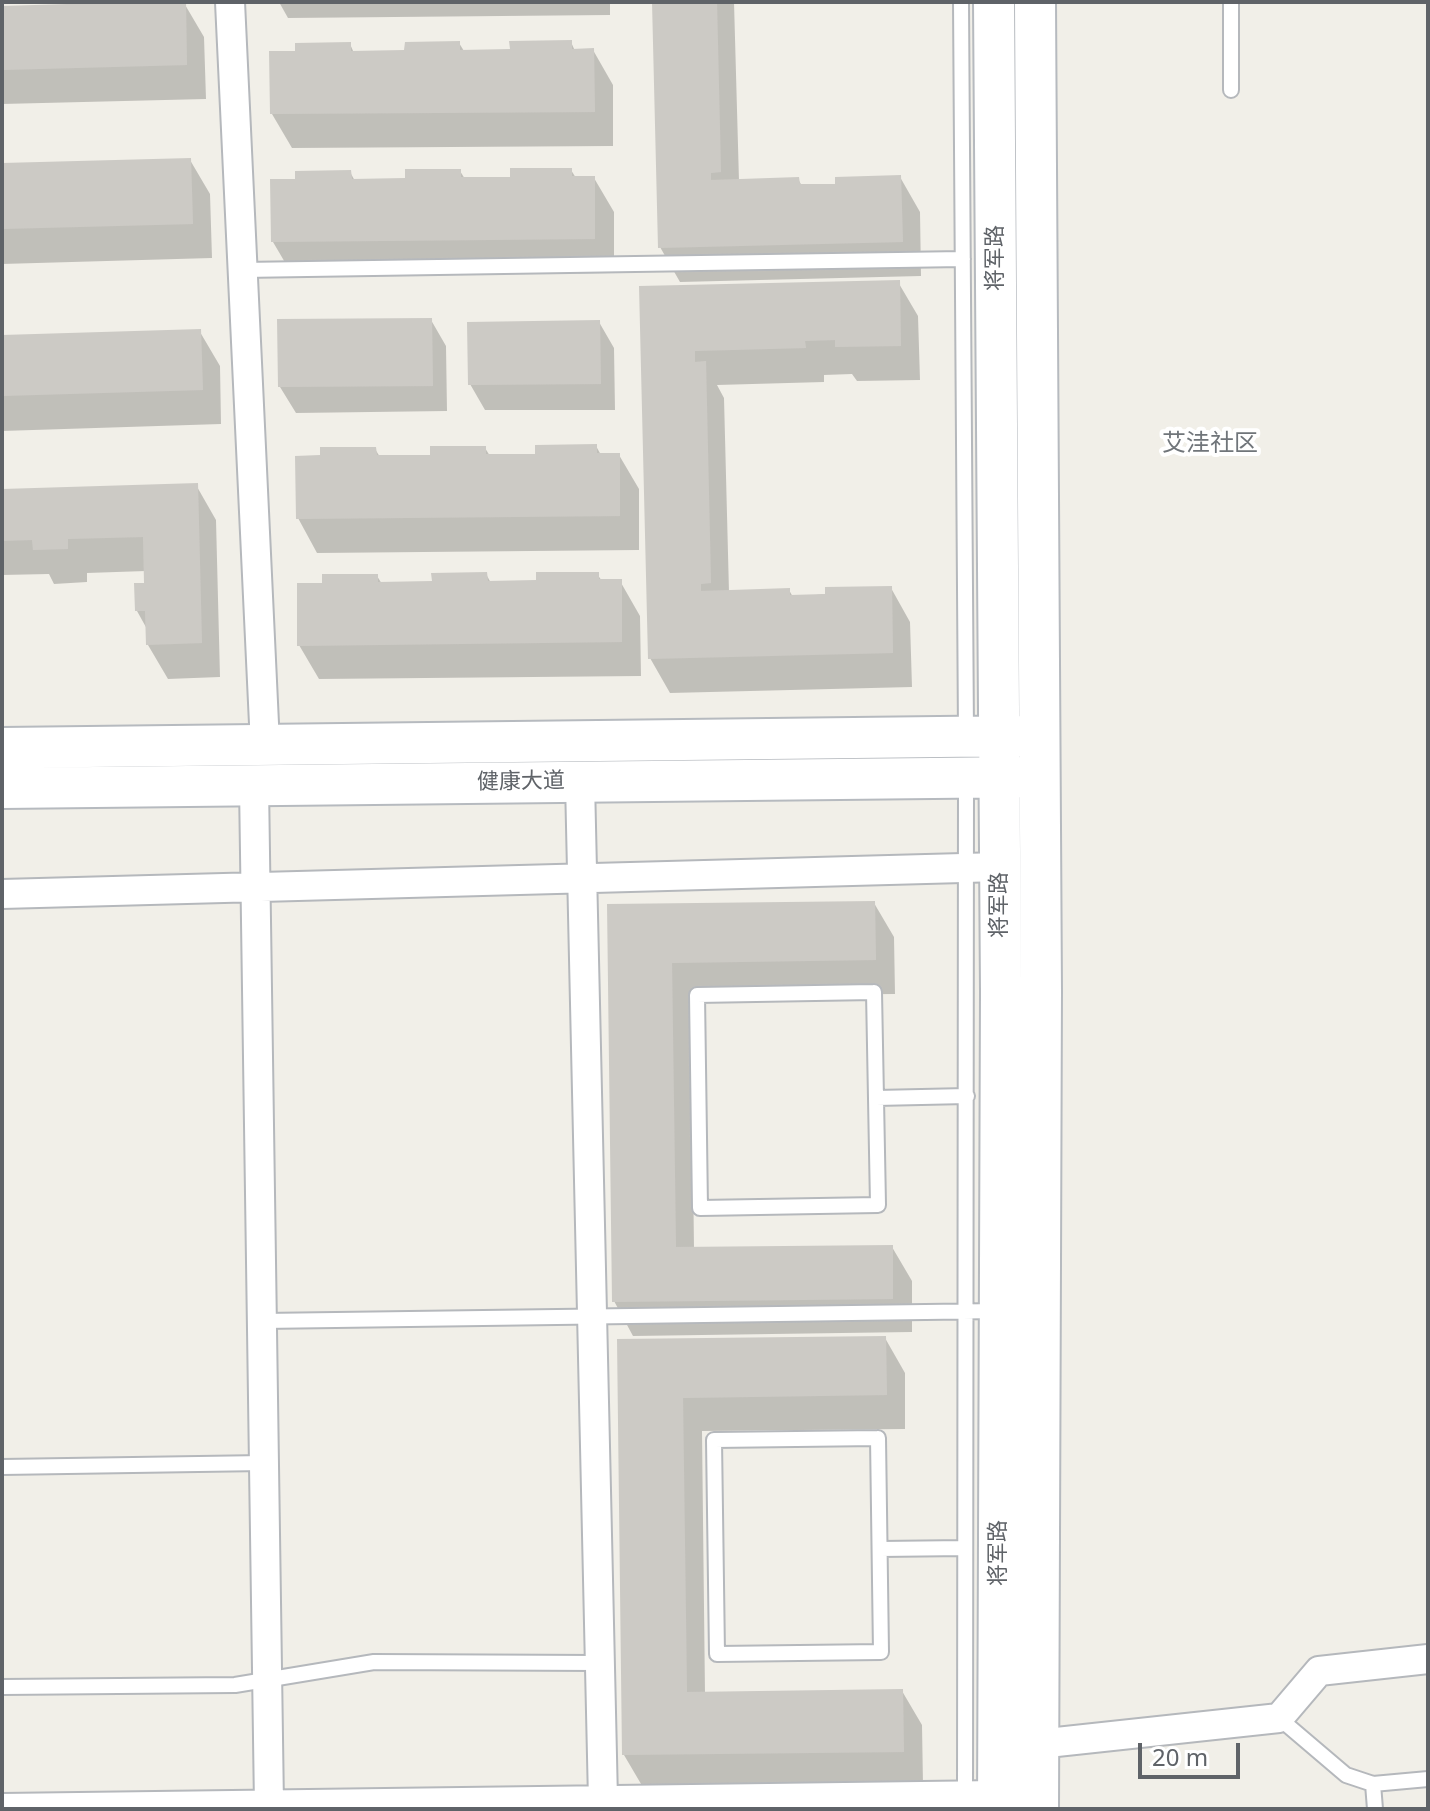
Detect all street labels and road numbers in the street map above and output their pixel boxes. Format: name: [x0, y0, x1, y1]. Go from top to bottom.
street label: 将军路: [983, 225, 1009, 291]
street label: 健康大道: [477, 768, 565, 796]
street label: 将军路: [987, 872, 1013, 938]
street label: 将军路: [986, 1520, 1012, 1586]

